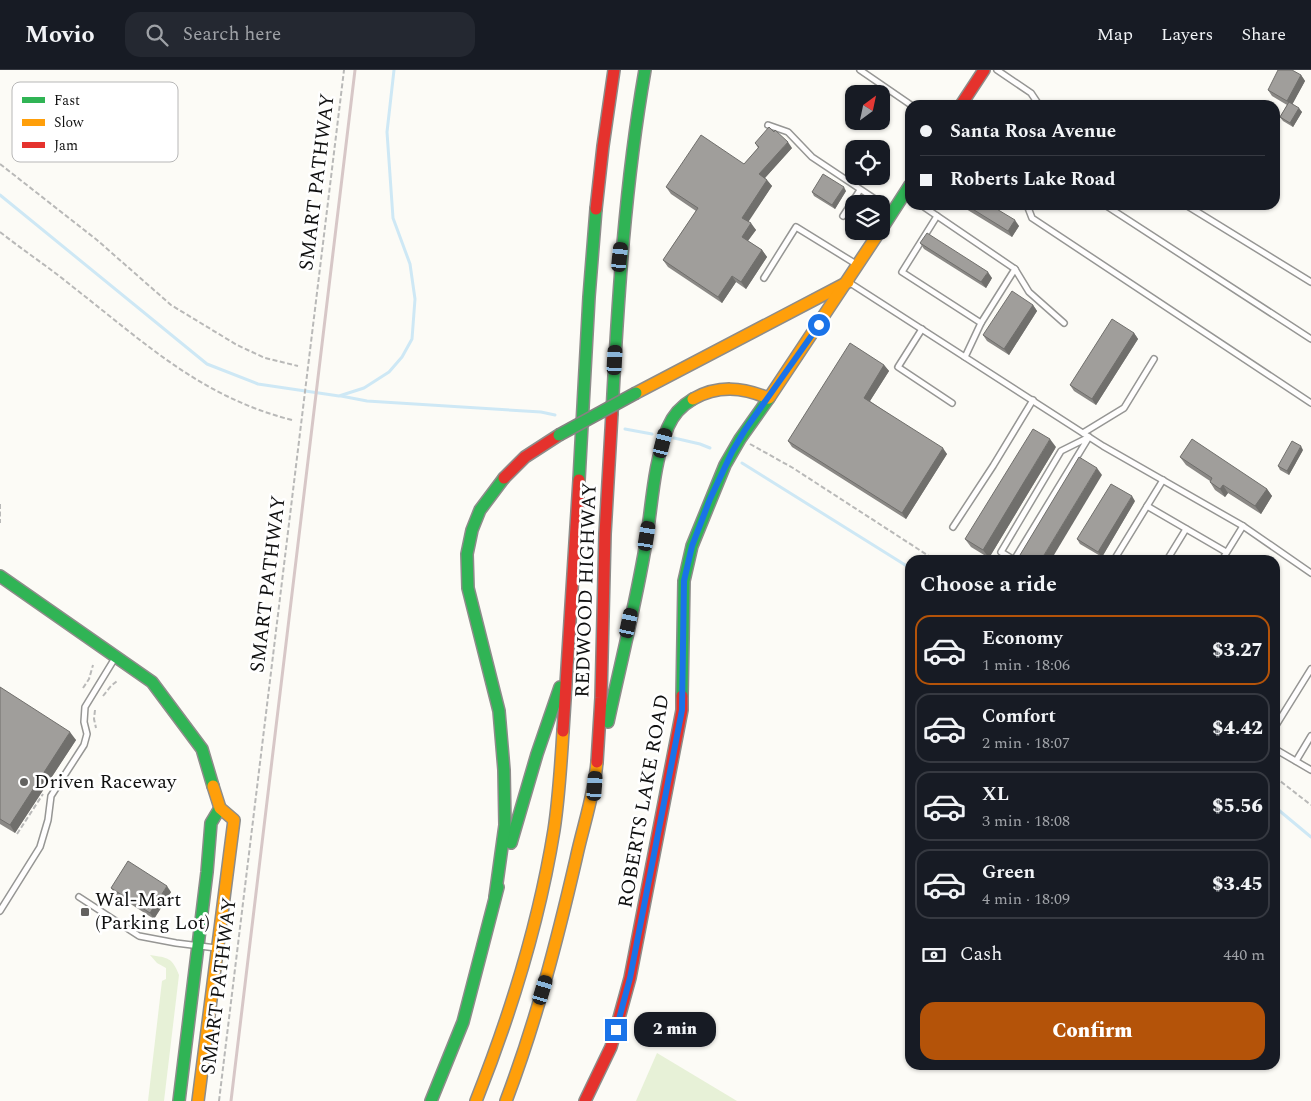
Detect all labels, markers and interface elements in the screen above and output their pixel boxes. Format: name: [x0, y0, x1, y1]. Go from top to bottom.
search box: [125, 12, 475, 57]
text: Movio: [25, 17, 95, 53]
text: Search here: [183, 20, 281, 49]
icon: search: [143, 21, 171, 49]
text: Map: [1097, 21, 1133, 48]
text: Layers: [1161, 21, 1213, 48]
text: Share: [1241, 21, 1286, 48]
legend: [12, 82, 178, 162]
north arrow: [845, 85, 890, 130]
map controls: [845, 85, 890, 240]
text: Fast: [54, 90, 80, 111]
street label: SMART PATHWAY: [291, 92, 343, 272]
text: Slow: [54, 112, 84, 133]
text: Santa Rosa Avenue: [950, 117, 1116, 146]
text: Jam: [54, 135, 78, 156]
button: locate: [845, 140, 890, 185]
text: Roberts Lake Road: [950, 165, 1116, 194]
button: layers: [845, 195, 890, 240]
car: [610, 241, 629, 273]
route start: [808, 314, 830, 336]
car: [606, 345, 623, 375]
car: [652, 427, 673, 459]
street label: REDWOOD HIGHWAY: [567, 482, 605, 698]
street label: SMART PATHWAY: [242, 494, 294, 674]
car: [637, 520, 656, 552]
text: Choose a ride: [920, 568, 1057, 601]
car: [618, 607, 639, 639]
text: Economy: [982, 624, 1063, 653]
icon: car: [922, 628, 967, 673]
text: $3.27: [1212, 636, 1263, 665]
text: 1 min · 18:06: [982, 653, 1070, 677]
street label: ROBERTS LAKE ROAD: [610, 692, 678, 910]
text: Comfort: [982, 702, 1056, 731]
icon: car: [922, 706, 967, 751]
text: $4.42: [1212, 714, 1263, 743]
text: 2 min · 18:07: [982, 731, 1070, 755]
place label: Driven Raceway: [34, 767, 178, 797]
car: [586, 771, 603, 801]
marker: Driven Raceway: [18, 776, 30, 788]
text: XL: [982, 780, 1009, 809]
icon: car: [922, 784, 967, 829]
text: $5.56: [1212, 792, 1263, 821]
text: 3 min · 18:08: [982, 809, 1070, 833]
text: Green: [982, 858, 1035, 887]
icon: car: [922, 862, 967, 907]
text: $3.45: [1212, 870, 1263, 899]
place label: Wal-Mart (Parking Lot): [95, 885, 210, 938]
text: 4 min · 18:09: [982, 887, 1070, 911]
street label: SMART PATHWAY: [193, 896, 245, 1076]
marker: Wal-Mart (Parking Lot): [79, 906, 91, 918]
text: Cash: [960, 940, 1002, 969]
icon: cash: [920, 941, 948, 969]
text: 440 m: [1223, 943, 1265, 967]
car: [531, 973, 554, 1007]
button: Confirm: [920, 1002, 1265, 1060]
callout: 2 min: [634, 1012, 716, 1048]
text: 2 min: [653, 1017, 697, 1041]
route end: [605, 1019, 627, 1041]

